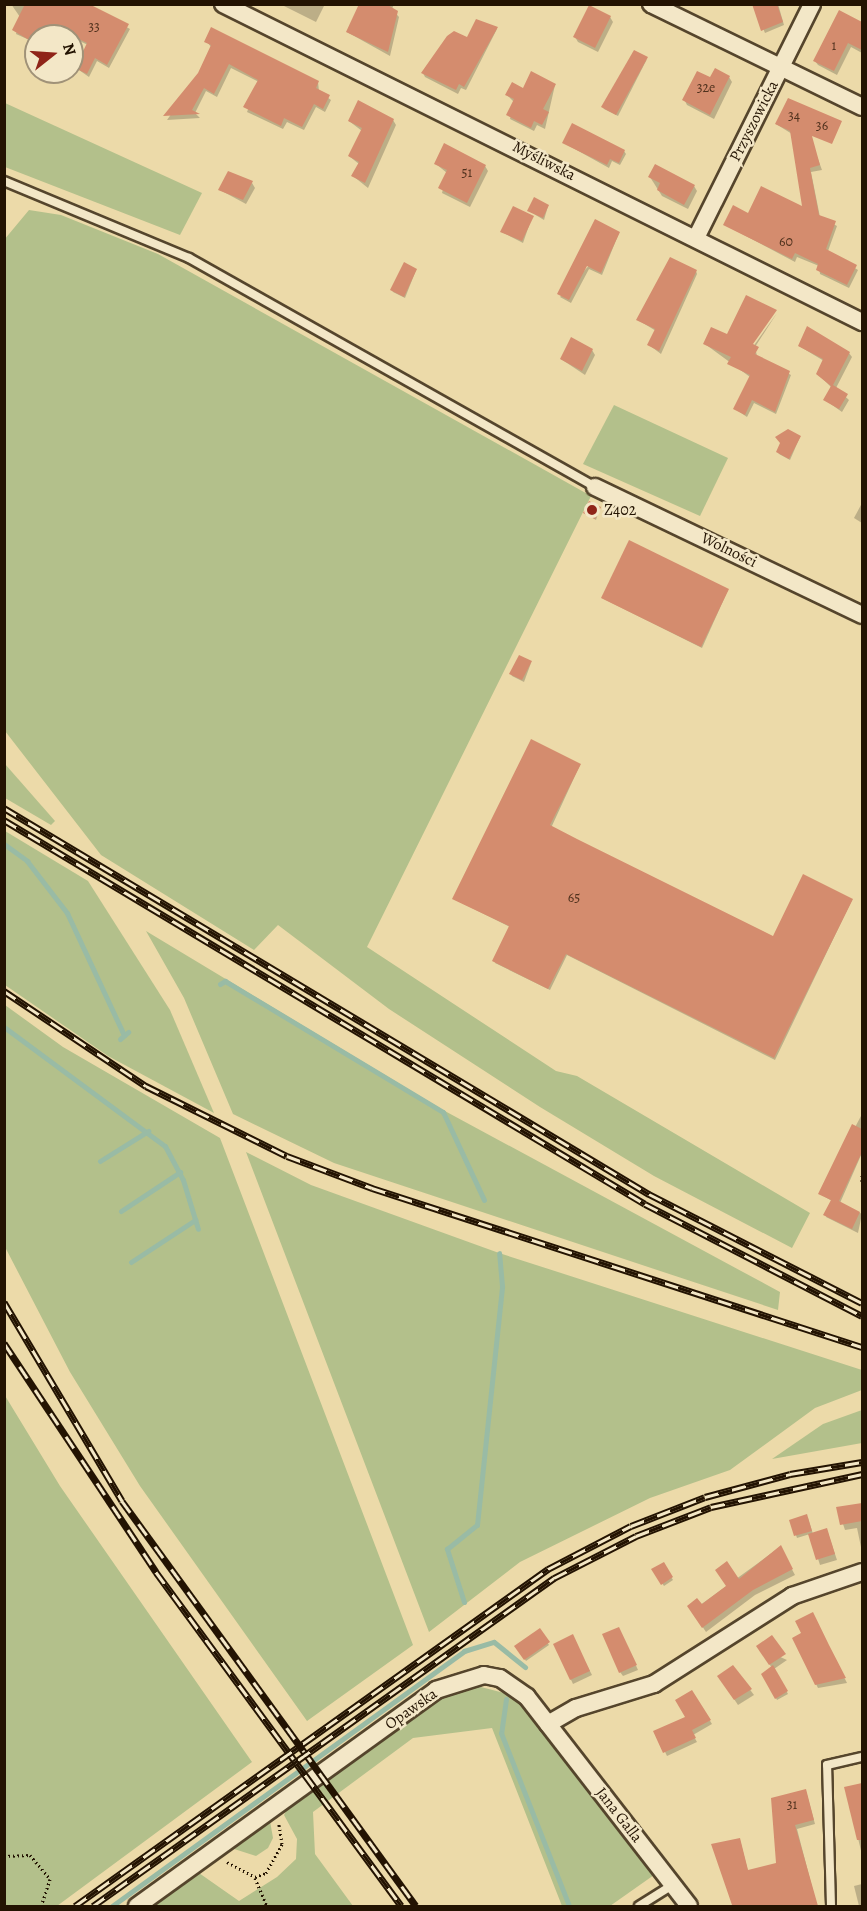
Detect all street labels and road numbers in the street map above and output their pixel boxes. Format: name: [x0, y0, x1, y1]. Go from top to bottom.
street label: Przyszowicka: [725, 77, 783, 165]
street label: Myśliwska: [509, 137, 579, 185]
street label: Wolności: [698, 528, 760, 572]
street label: Opawska: [381, 1684, 441, 1734]
street label: Jana Galla: [591, 1784, 647, 1846]

